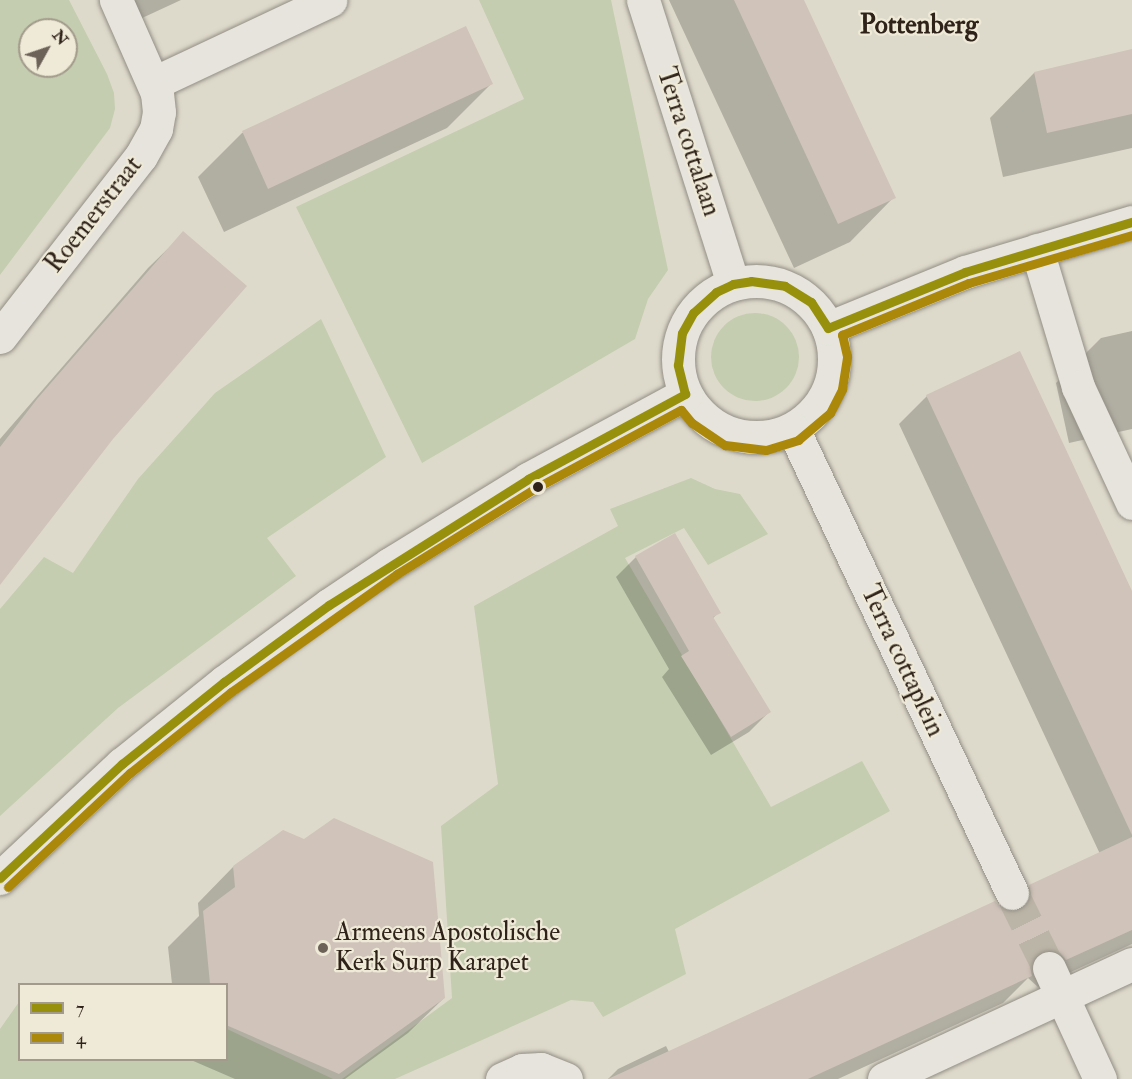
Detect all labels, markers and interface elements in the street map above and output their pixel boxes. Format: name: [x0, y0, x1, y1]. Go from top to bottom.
district label: Pottenberg: [860, 9, 978, 41]
north arrow: [18, 18, 78, 78]
text: N: [48, 26, 73, 50]
street label: Terra cottalaan: [649, 64, 727, 220]
street label: Roemerstraat: [39, 151, 149, 279]
unlabelled marker: [532, 481, 544, 493]
street label: Terra cottaplein: [853, 580, 951, 742]
place label: Armeens Apostolische Kerk Surp Karapet: [335, 917, 560, 978]
marker: Armeens Apostolische Kerk Surp Karapet: [316, 941, 330, 955]
legend: [18, 983, 228, 1061]
text: 7: [76, 997, 84, 1020]
text: 4: [76, 1027, 86, 1050]

